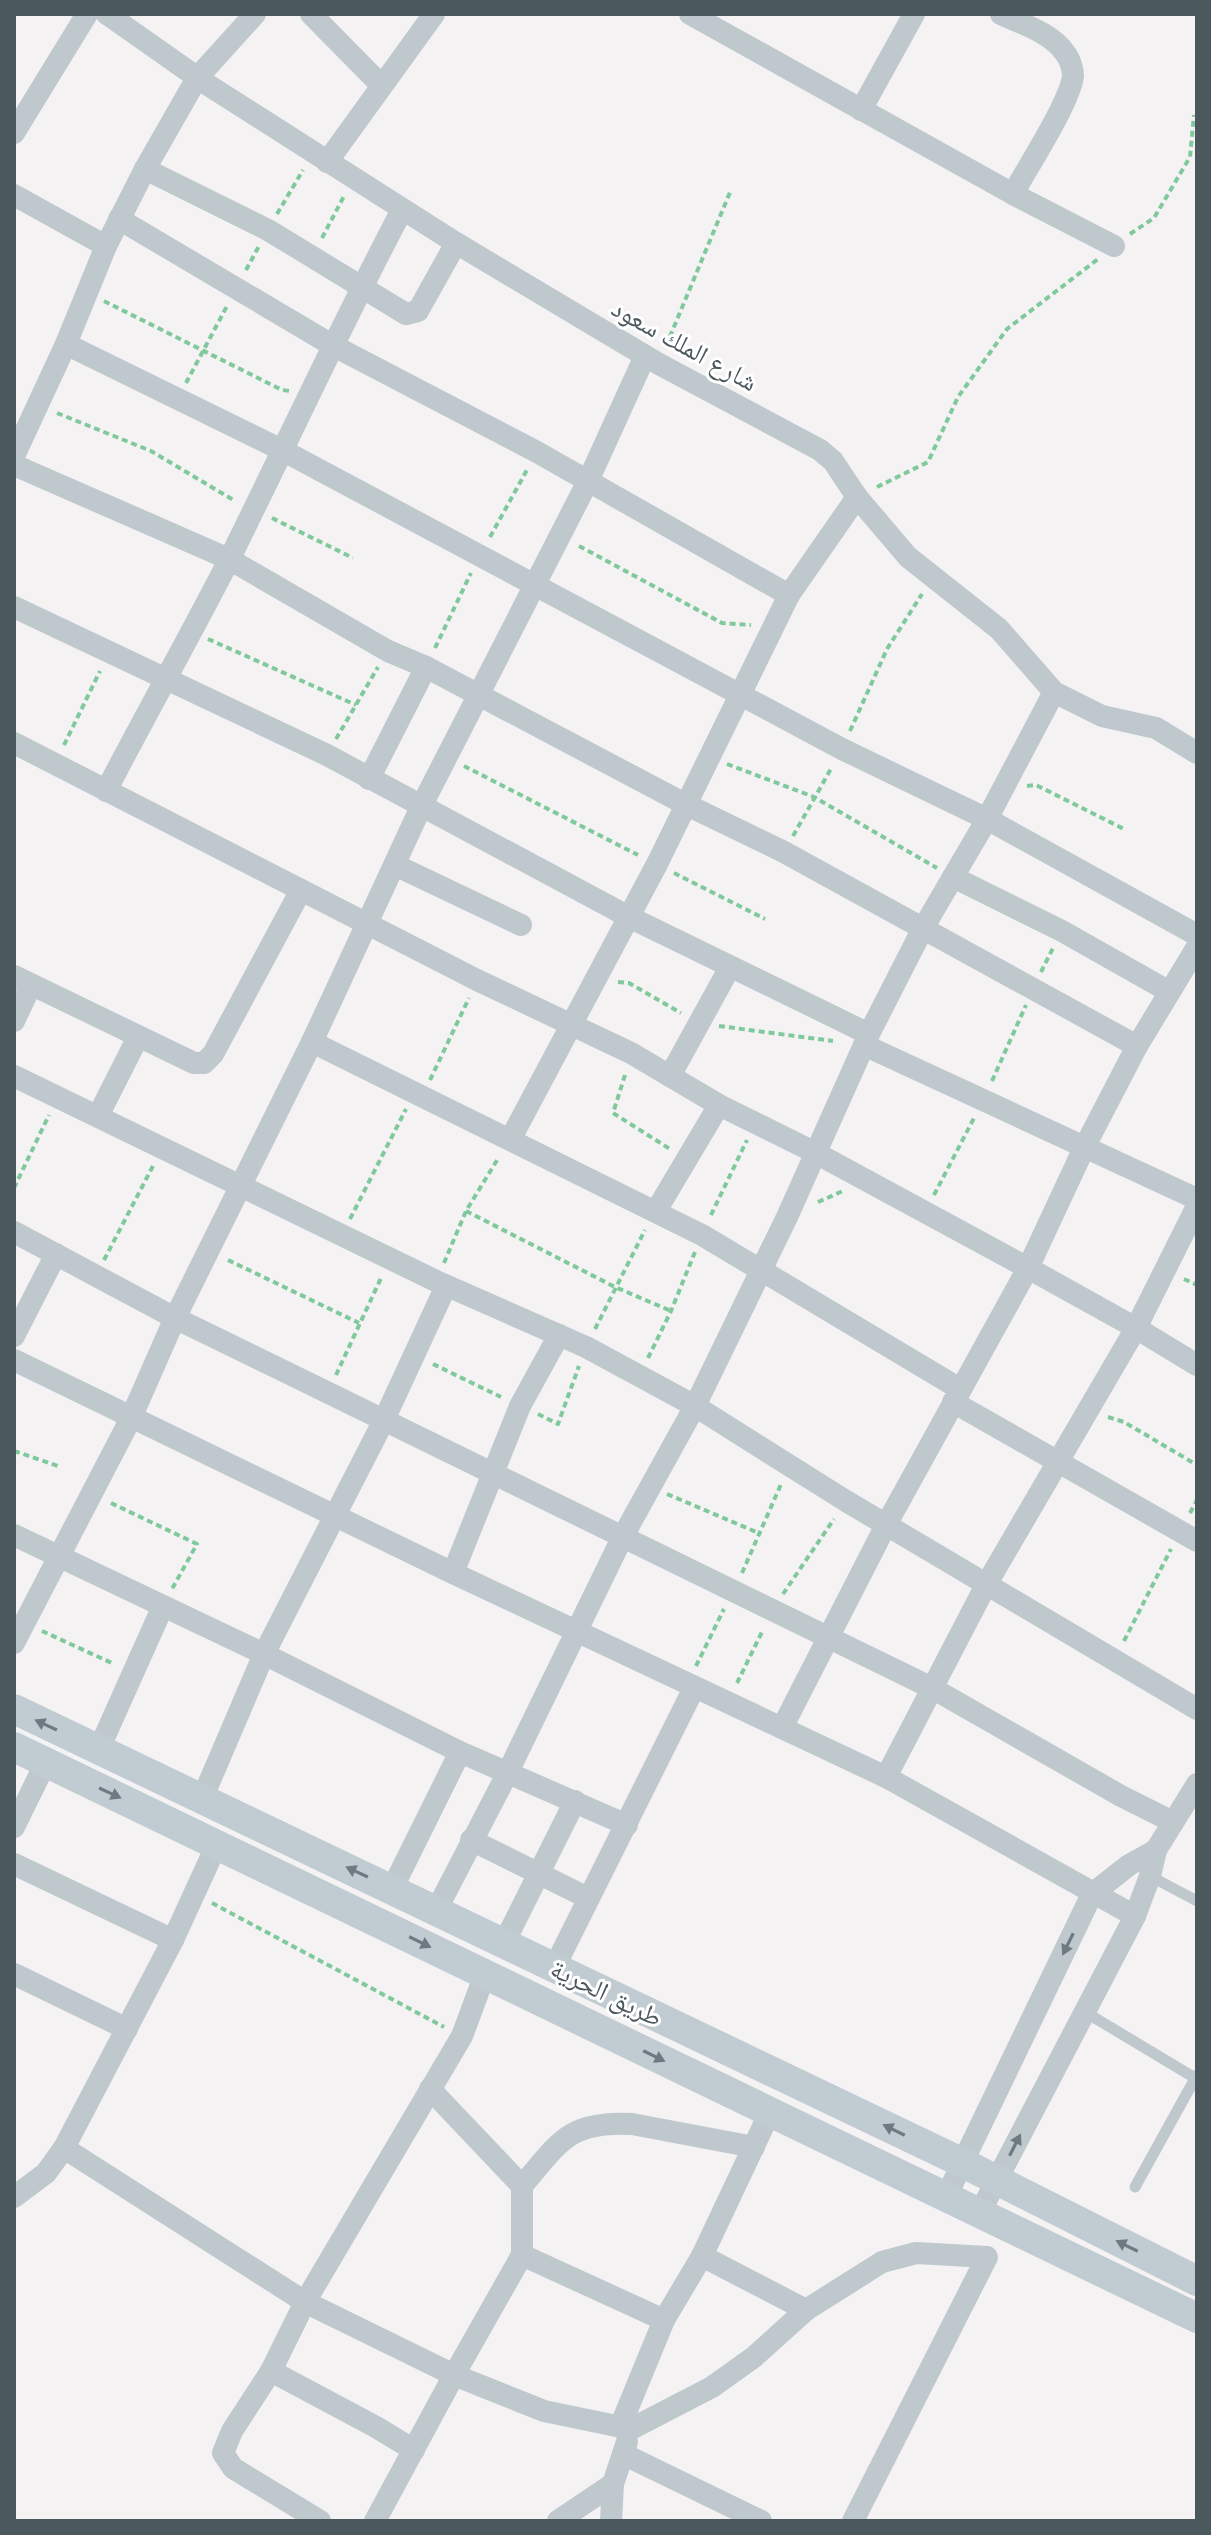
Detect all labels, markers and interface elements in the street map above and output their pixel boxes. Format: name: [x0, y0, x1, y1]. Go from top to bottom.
street label: شارع الملك سعود: [606, 289, 764, 399]
one-way arrow: [35, 1718, 58, 1732]
one-way arrow: [98, 1786, 121, 1800]
one-way arrow: [345, 1866, 368, 1879]
one-way arrow: [1061, 1933, 1075, 1956]
one-way arrow: [408, 1935, 431, 1949]
street label: طريق الحرية: [545, 1949, 669, 2035]
one-way arrow: [642, 2049, 665, 2062]
one-way arrow: [883, 2123, 906, 2137]
one-way arrow: [1008, 2134, 1022, 2157]
one-way arrow: [1115, 2239, 1139, 2253]

